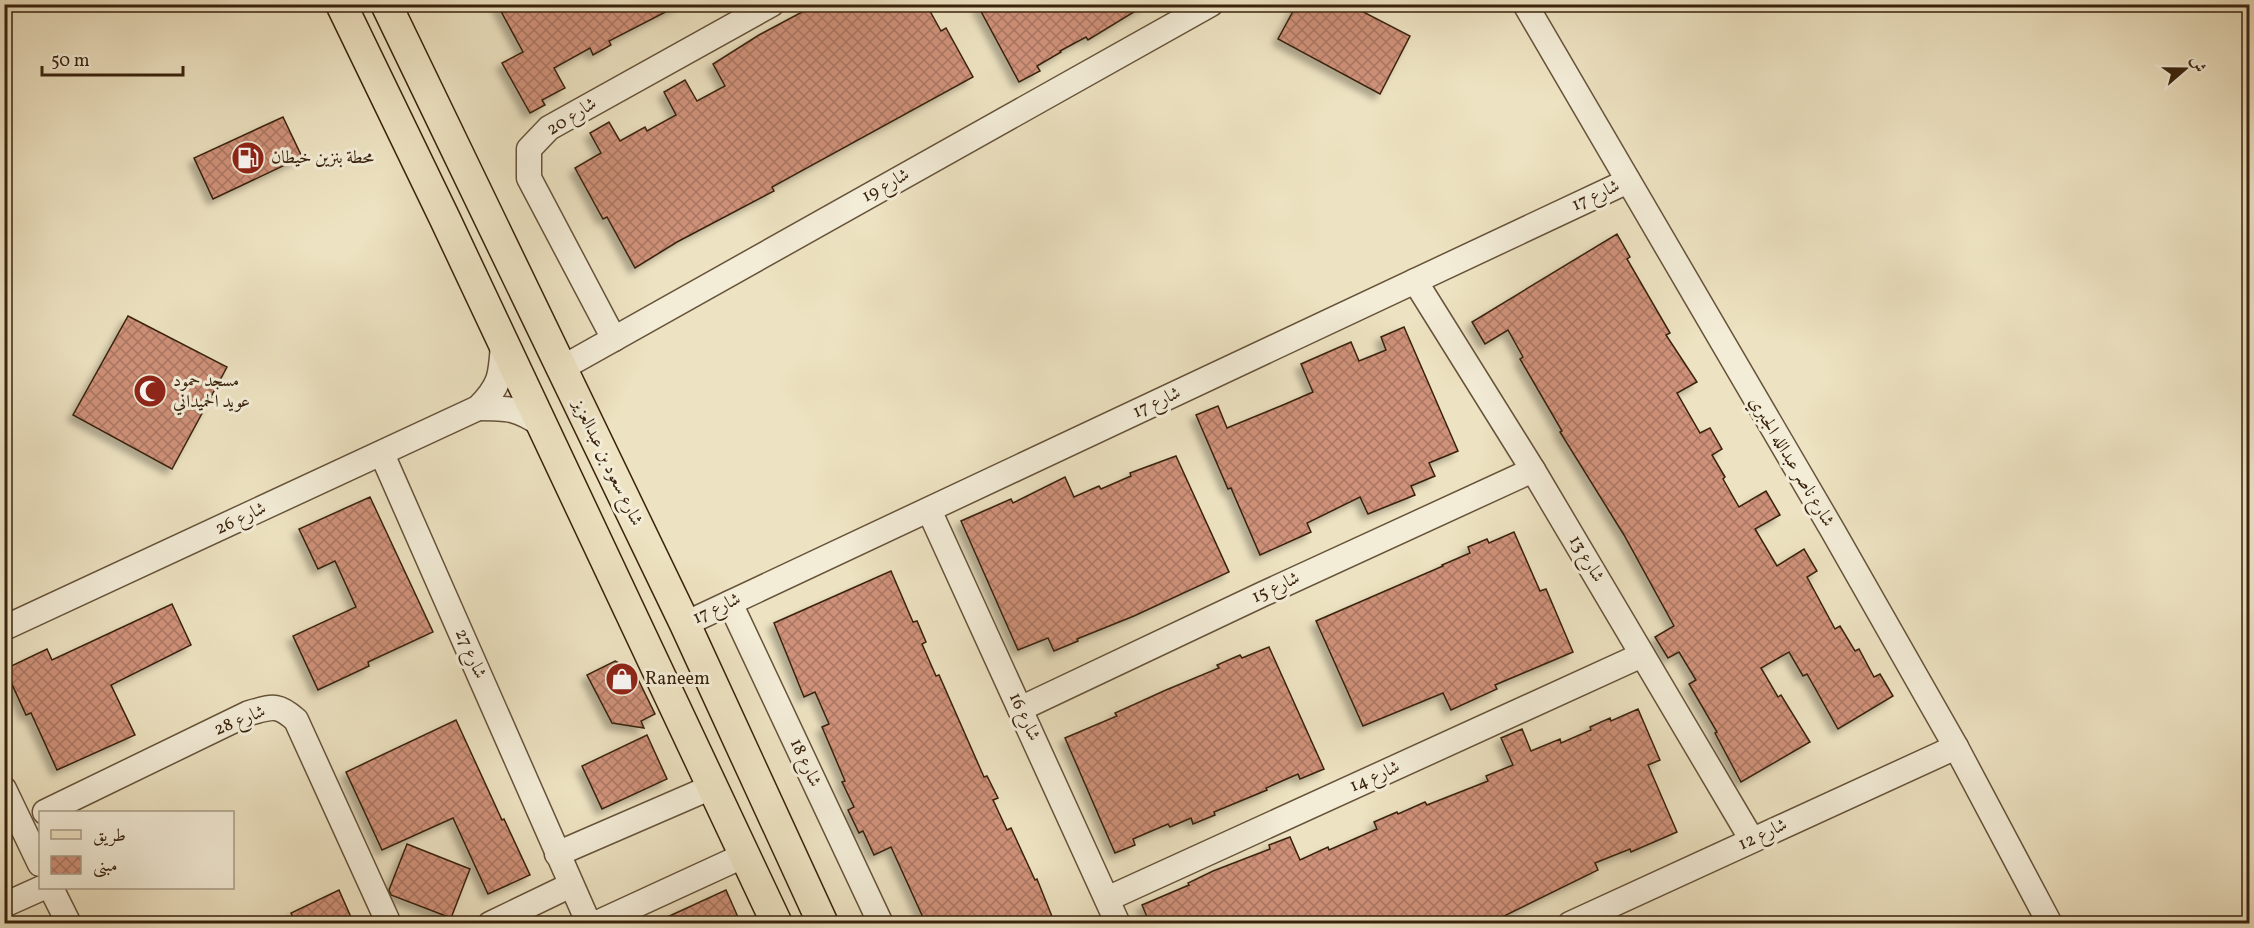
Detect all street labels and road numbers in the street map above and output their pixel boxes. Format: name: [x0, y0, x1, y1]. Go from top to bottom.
street label: شارع 20: [542, 92, 603, 143]
street label: شارع 19: [858, 163, 915, 210]
street label: شارع 17: [1568, 174, 1625, 219]
street label: شارع 17: [1129, 381, 1186, 426]
street label: شارع ناصر عبدالله الجبري: [1741, 392, 1840, 532]
street label: شارع سعود بن عبدالعزيز: [564, 394, 648, 531]
street label: شارع 26: [211, 496, 271, 543]
street label: شارع 13: [1561, 531, 1610, 588]
street label: شارع 15: [1248, 566, 1305, 611]
street label: شارع 17: [689, 587, 746, 632]
street label: شارع 27: [447, 625, 492, 684]
street label: شارع 16: [1001, 689, 1046, 746]
street label: شارع 28: [210, 699, 270, 744]
street label: شارع 18: [782, 735, 827, 792]
street label: شارع 14: [1346, 755, 1405, 800]
street label: شارع 12: [1734, 813, 1792, 858]

